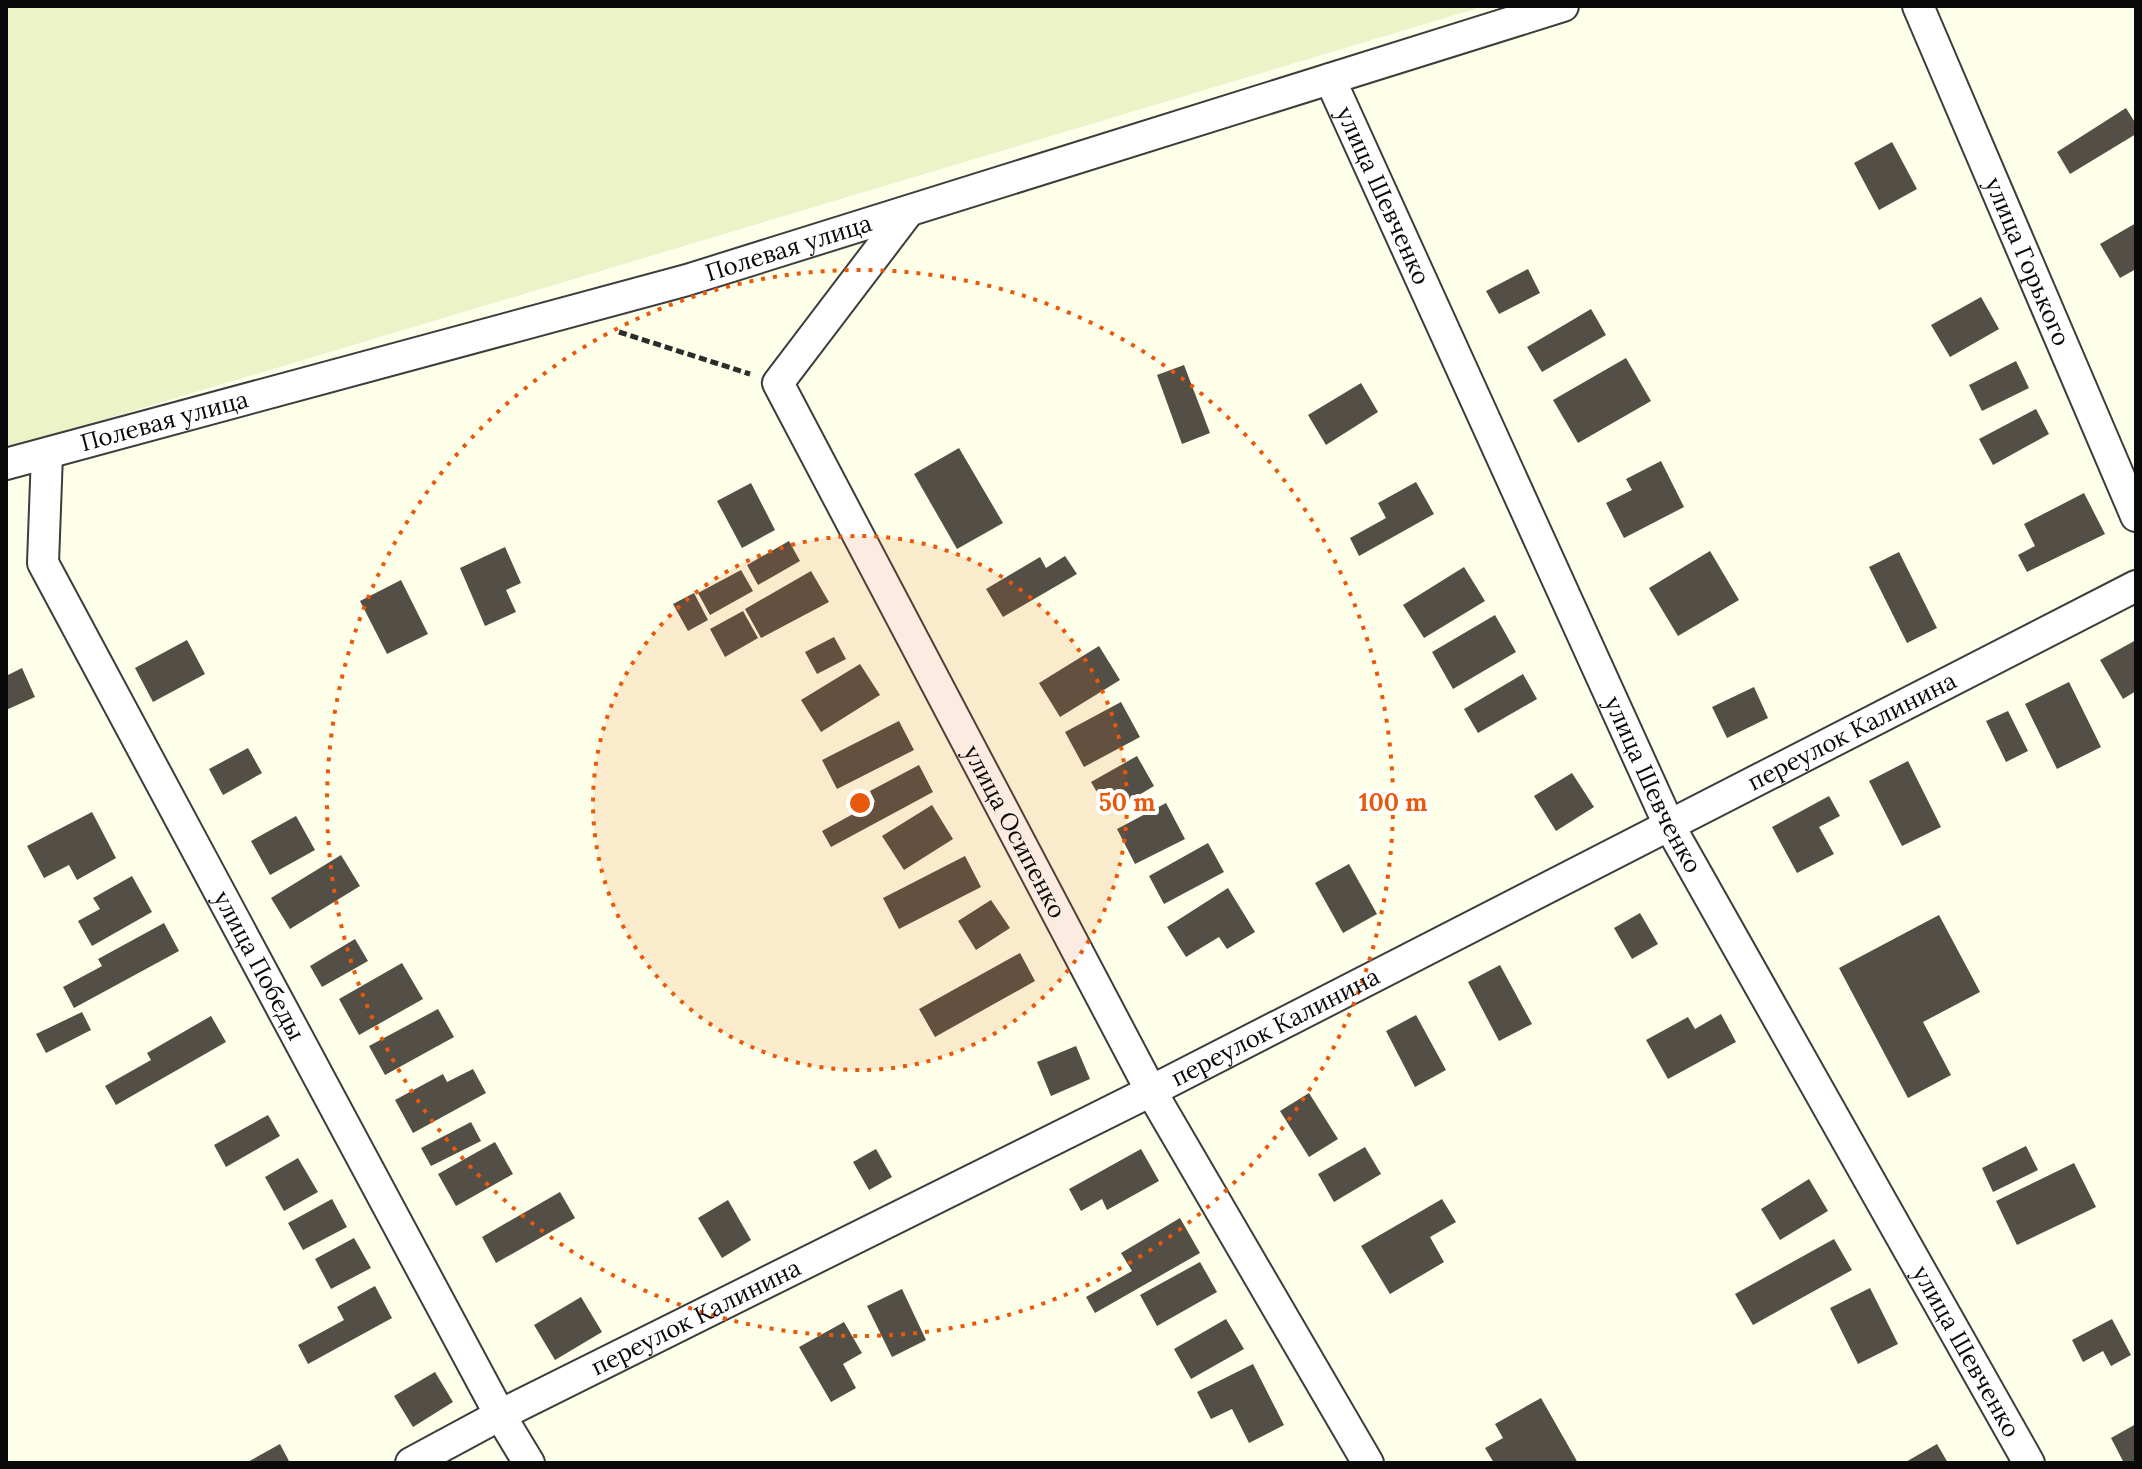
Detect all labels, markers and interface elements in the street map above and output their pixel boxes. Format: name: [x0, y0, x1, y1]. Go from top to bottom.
street label: улица Шевченко: [1329, 101, 1437, 289]
street label: улица Горького: [1978, 172, 2077, 350]
street label: Полевая улица: [702, 207, 875, 288]
street label: Полевая улица: [77, 383, 251, 458]
street label: переулок Калинина: [1742, 665, 1961, 798]
street label: улица Шевченко: [1598, 691, 1709, 878]
street label: улица Осипенко: [956, 739, 1073, 924]
text: 50 m: [1099, 787, 1155, 818]
text: 100 m: [1359, 787, 1427, 818]
centre of rings: [846, 789, 874, 817]
street label: улица Победы: [207, 885, 312, 1046]
street label: переулок Калинина: [1165, 960, 1385, 1093]
street label: переулок Калинина: [586, 1252, 806, 1382]
street label: улица Шевченко: [1906, 1260, 2027, 1443]

